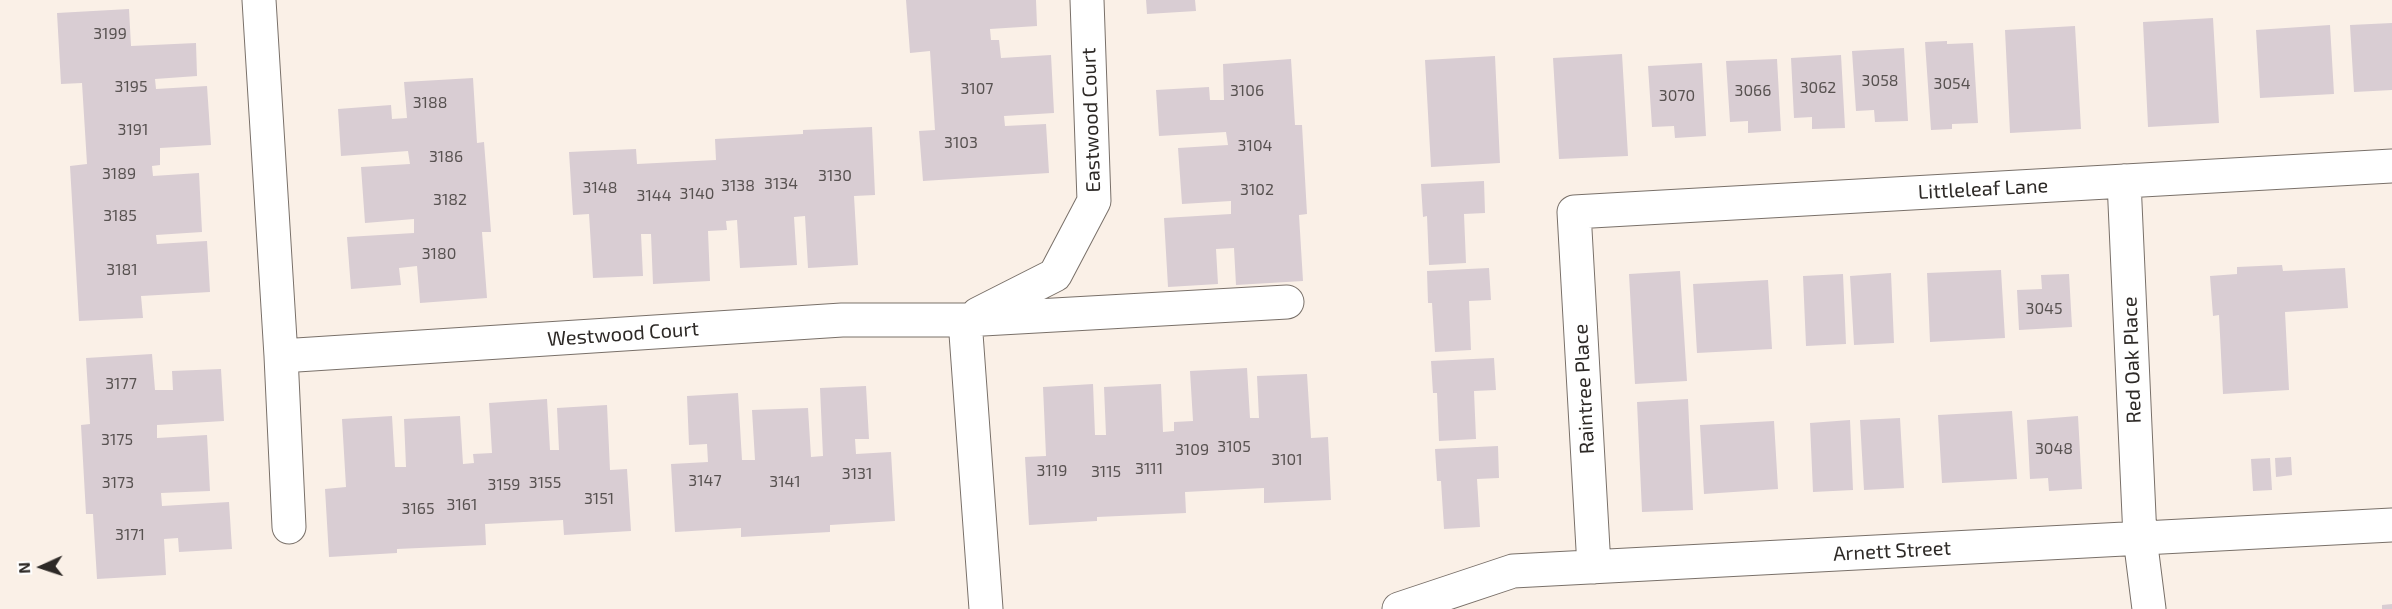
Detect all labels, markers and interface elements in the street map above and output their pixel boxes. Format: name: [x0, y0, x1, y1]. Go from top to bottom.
house number: 3199: [93, 24, 127, 44]
street label: Eastwood Court: [1076, 47, 1106, 193]
house number: 3058: [1862, 71, 1898, 91]
house number: 3054: [1934, 74, 1970, 94]
house number: 3195: [115, 77, 147, 97]
house number: 3062: [1800, 78, 1836, 98]
house number: 3107: [960, 79, 994, 99]
house number: 3106: [1230, 81, 1264, 101]
house number: 3066: [1735, 81, 1771, 101]
house number: 3070: [1659, 86, 1695, 106]
house number: 3188: [413, 93, 447, 113]
house number: 3191: [118, 120, 148, 140]
house number: 3103: [944, 133, 978, 153]
house number: 3104: [1238, 136, 1272, 156]
house number: 3186: [429, 147, 463, 167]
house number: 3189: [102, 164, 136, 184]
house number: 3130: [818, 166, 852, 186]
house number: 3134: [764, 174, 798, 194]
street label: Littleleaf Lane: [1917, 174, 2049, 204]
house number: 3138: [721, 176, 755, 196]
house number: 3148: [583, 178, 617, 198]
house number: 3102: [1240, 180, 1274, 200]
house number: 3140: [680, 184, 714, 204]
house number: 3144: [637, 186, 671, 206]
house number: 3182: [433, 190, 467, 210]
house number: 3185: [103, 206, 137, 226]
house number: 3180: [422, 244, 456, 264]
house number: 3181: [106, 260, 138, 280]
street label: Red Oak Place: [2118, 296, 2146, 424]
house number: 3045: [2026, 299, 2062, 319]
street label: Westwood Court: [546, 317, 700, 351]
street label: Raintree Place: [1569, 323, 1599, 455]
house number: 3177: [105, 374, 137, 394]
house number: 3175: [101, 430, 133, 450]
house number: 3105: [1217, 437, 1251, 457]
house number: 3048: [2035, 439, 2073, 459]
house number: 3109: [1175, 440, 1209, 460]
house number: 3101: [1271, 450, 1303, 470]
house number: 3111: [1135, 459, 1163, 479]
house number: 3119: [1037, 461, 1067, 481]
house number: 3115: [1091, 462, 1121, 482]
house number: 3131: [842, 464, 872, 484]
house number: 3147: [688, 471, 722, 491]
house number: 3141: [769, 472, 801, 492]
house number: 3173: [102, 473, 134, 493]
house number: 3155: [529, 473, 561, 493]
house number: 3159: [488, 475, 520, 495]
house number: 3151: [584, 489, 614, 509]
house number: 3161: [447, 495, 477, 515]
house number: 3165: [402, 499, 434, 519]
house number: 3171: [115, 525, 145, 545]
street label: Arnett Street: [1832, 536, 1952, 566]
north arrow: [12, 537, 72, 597]
text: N: [14, 562, 33, 574]

